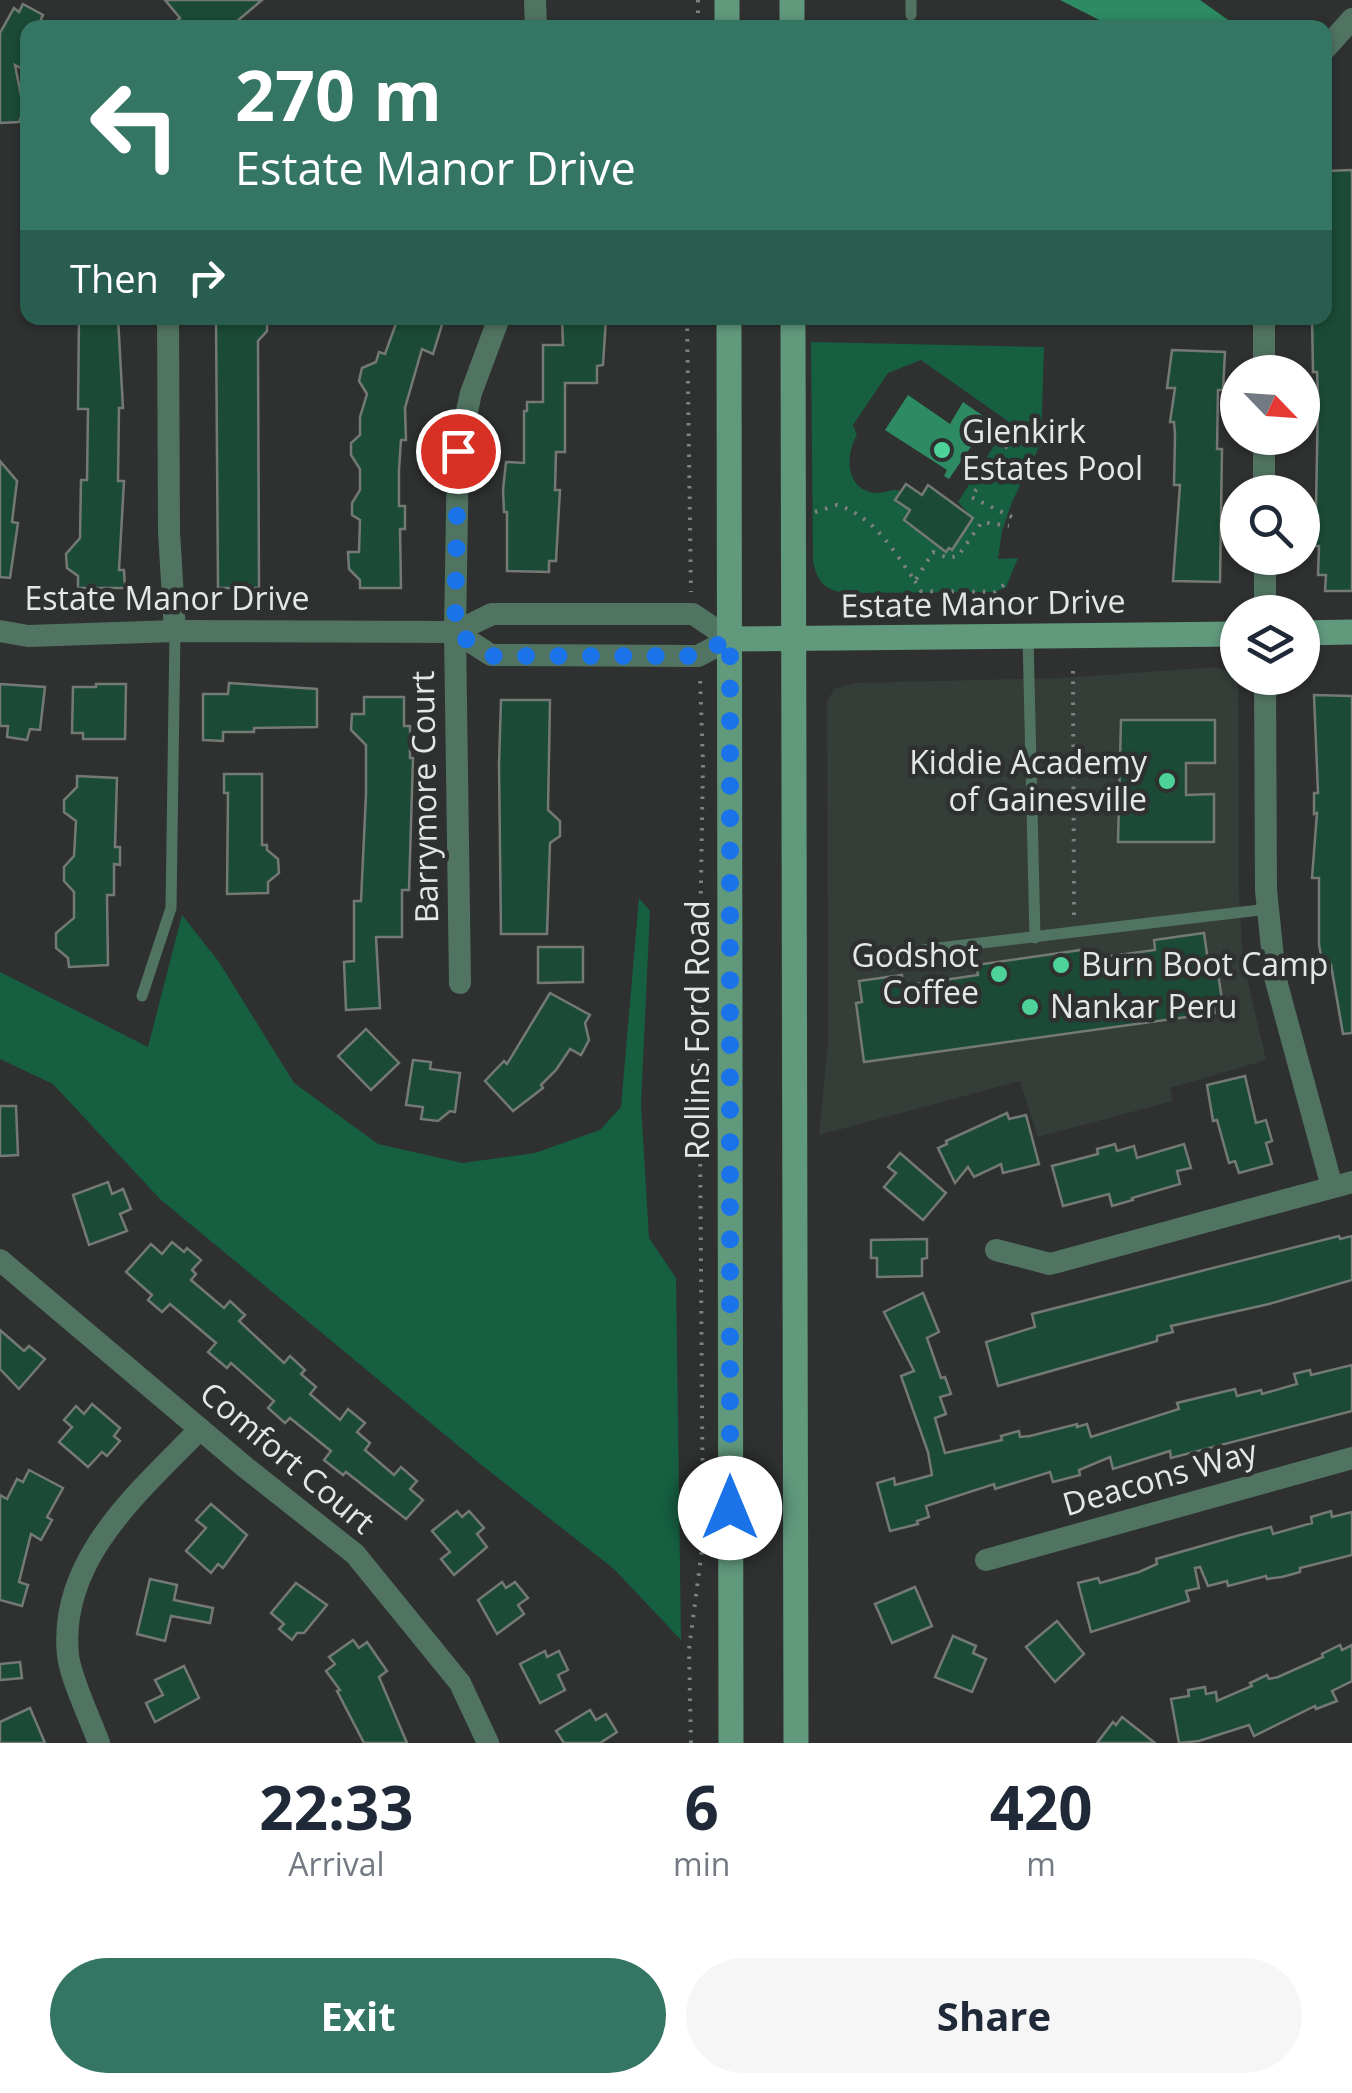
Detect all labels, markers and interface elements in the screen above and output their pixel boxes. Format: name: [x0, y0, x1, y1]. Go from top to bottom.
text: 270 m: [235, 46, 442, 142]
icon: left: [70, 60, 200, 190]
text: Estate Manor Drive: [235, 137, 636, 198]
icon: right: [179, 250, 234, 305]
text: Then: [70, 252, 159, 304]
north arrow: [1220, 355, 1320, 455]
map controls: [1220, 355, 1320, 695]
pin: [416, 409, 501, 494]
place label: Glenkirk Estates Pool: [962, 409, 1143, 489]
icon: arrive: [431, 424, 486, 479]
marker: Glenkirk Estates Pool: [931, 439, 953, 461]
button: search: [1220, 475, 1320, 575]
street label: Estate Manor Drive: [24, 576, 310, 619]
street label: Estate Manor Drive: [840, 579, 1126, 626]
button: layers: [1220, 595, 1320, 695]
street label: Barrymore Court: [400, 670, 447, 924]
place label: Kiddie Academy of Gainesville: [909, 740, 1148, 820]
marker: Kiddie Academy of Gainesville: [1156, 770, 1178, 792]
street label: Rollins Ford Road: [675, 900, 718, 1160]
place label: Godshot Coffee: [851, 933, 979, 1013]
place label: Burn Boot Camp: [1081, 942, 1328, 985]
marker: Burn Boot Camp: [1050, 954, 1072, 976]
marker: Godshot Coffee: [988, 963, 1010, 985]
place label: Nankar Peru: [1050, 984, 1237, 1027]
marker: Nankar Peru: [1019, 996, 1041, 1018]
street label: Comfort Court: [192, 1371, 384, 1543]
street label: Deacons Way: [1057, 1428, 1263, 1525]
position arrow: [678, 1456, 782, 1560]
text: 22:33: [259, 1766, 414, 1848]
text: 6: [685, 1766, 719, 1848]
text: 420: [990, 1766, 1093, 1848]
text: Arrival: [288, 1842, 385, 1885]
text: min: [673, 1842, 730, 1885]
text: m: [1026, 1842, 1056, 1885]
button: Exit: [50, 1958, 666, 2073]
button: Share: [686, 1958, 1302, 2073]

